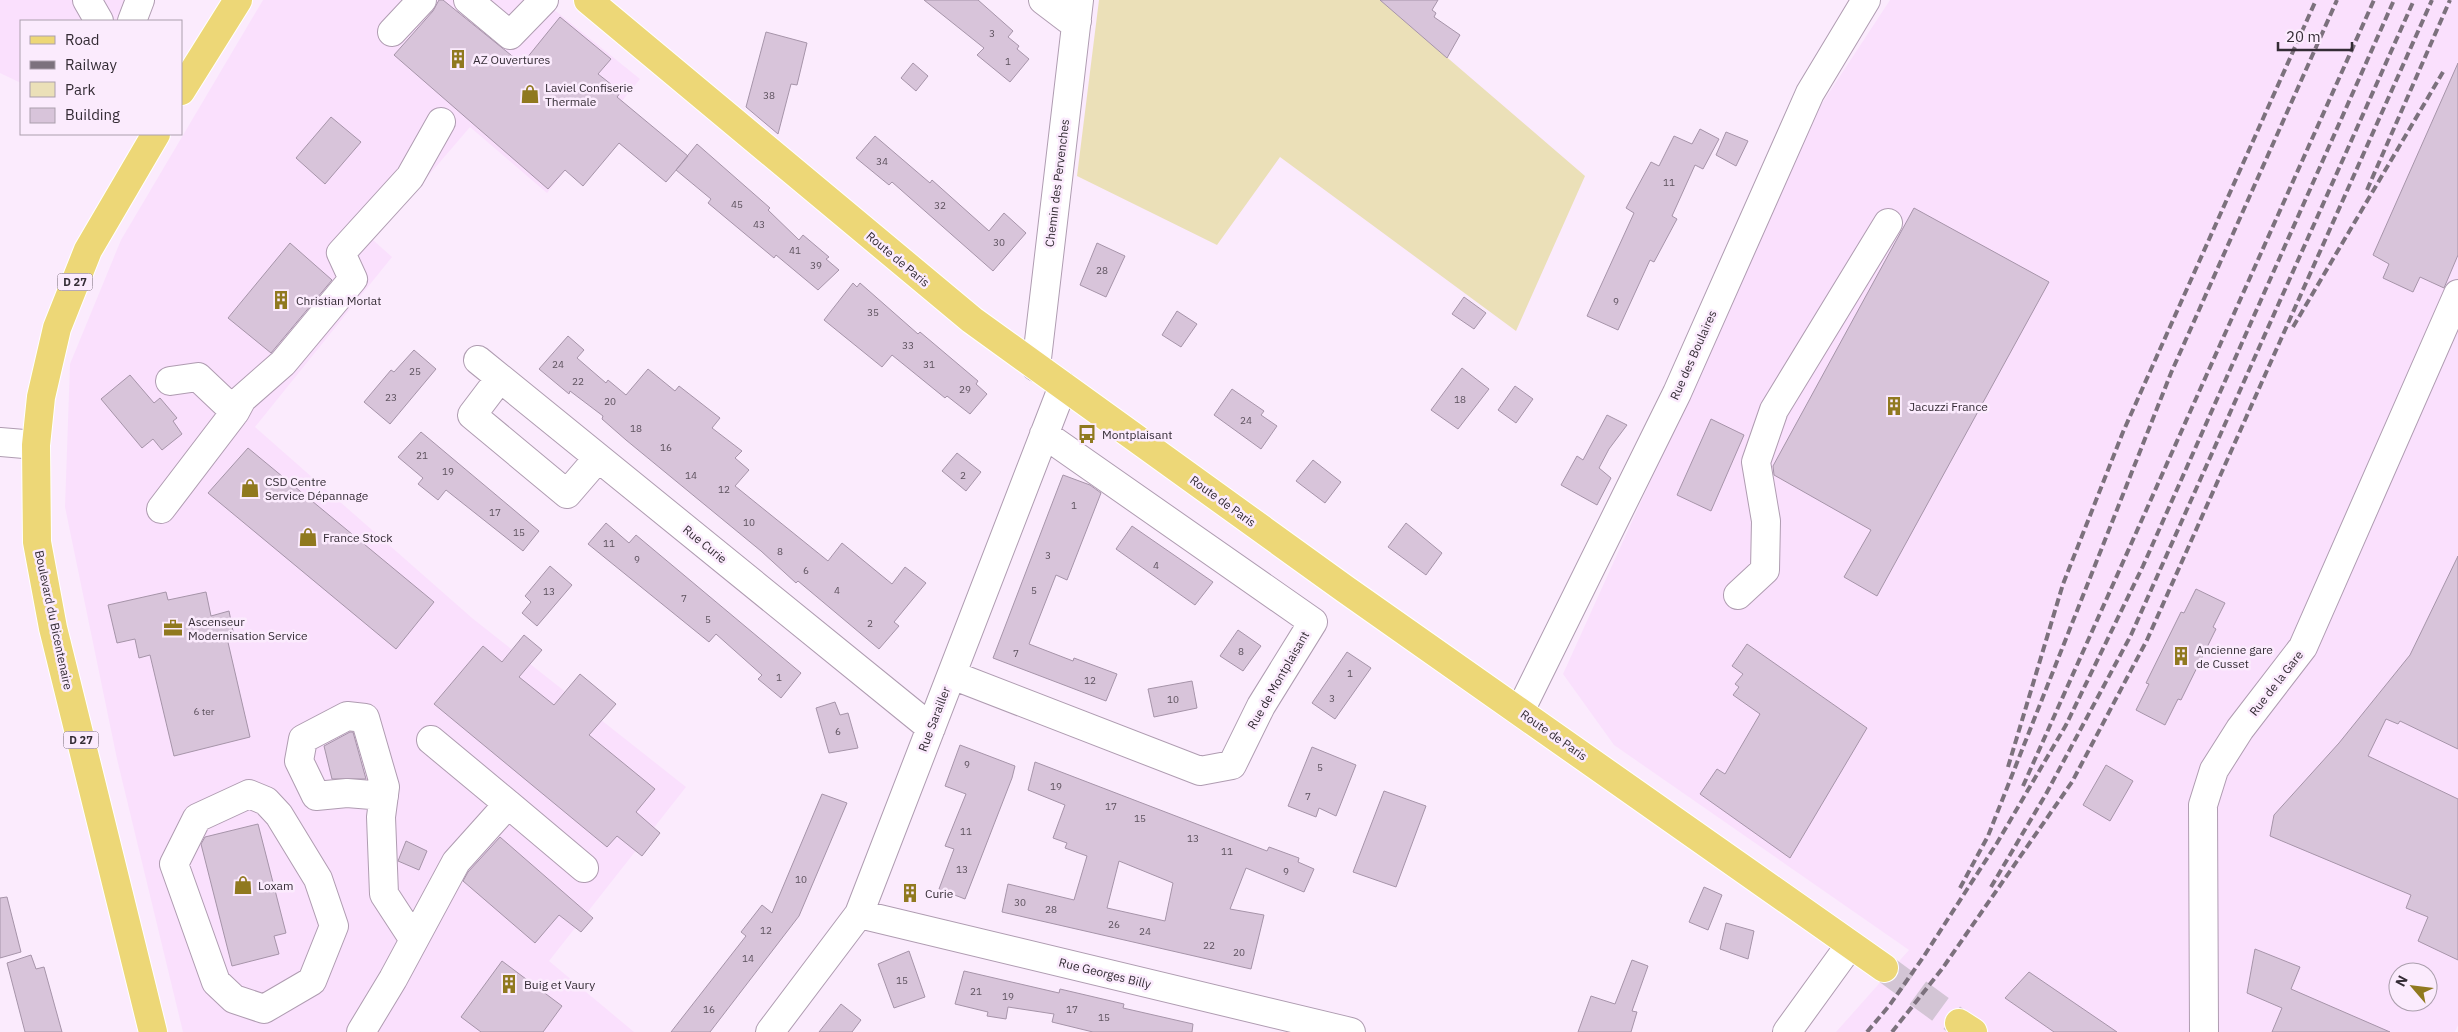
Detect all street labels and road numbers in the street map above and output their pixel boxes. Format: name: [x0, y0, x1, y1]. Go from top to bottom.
street label: Chemin des Pervenches: [1042, 118, 1072, 248]
street label: Route de Paris: [863, 228, 933, 290]
road number: D 27: [58, 274, 92, 290]
street label: Rue des Boulaires: [1666, 308, 1720, 402]
street label: Route de Paris: [1187, 472, 1259, 530]
street label: Rue Curie: [680, 522, 730, 567]
street label: Boulevard du Bicentenaire: [32, 549, 76, 691]
street label: Rue de Montplaisant: [1244, 628, 1312, 732]
street label: Rue de la Gare: [2246, 647, 2306, 719]
street label: Rue Sarailler: [915, 684, 953, 754]
street label: Route de Paris: [1518, 707, 1590, 764]
road number: D 27: [64, 732, 98, 748]
street label: Rue Georges Billy: [1057, 954, 1153, 992]

